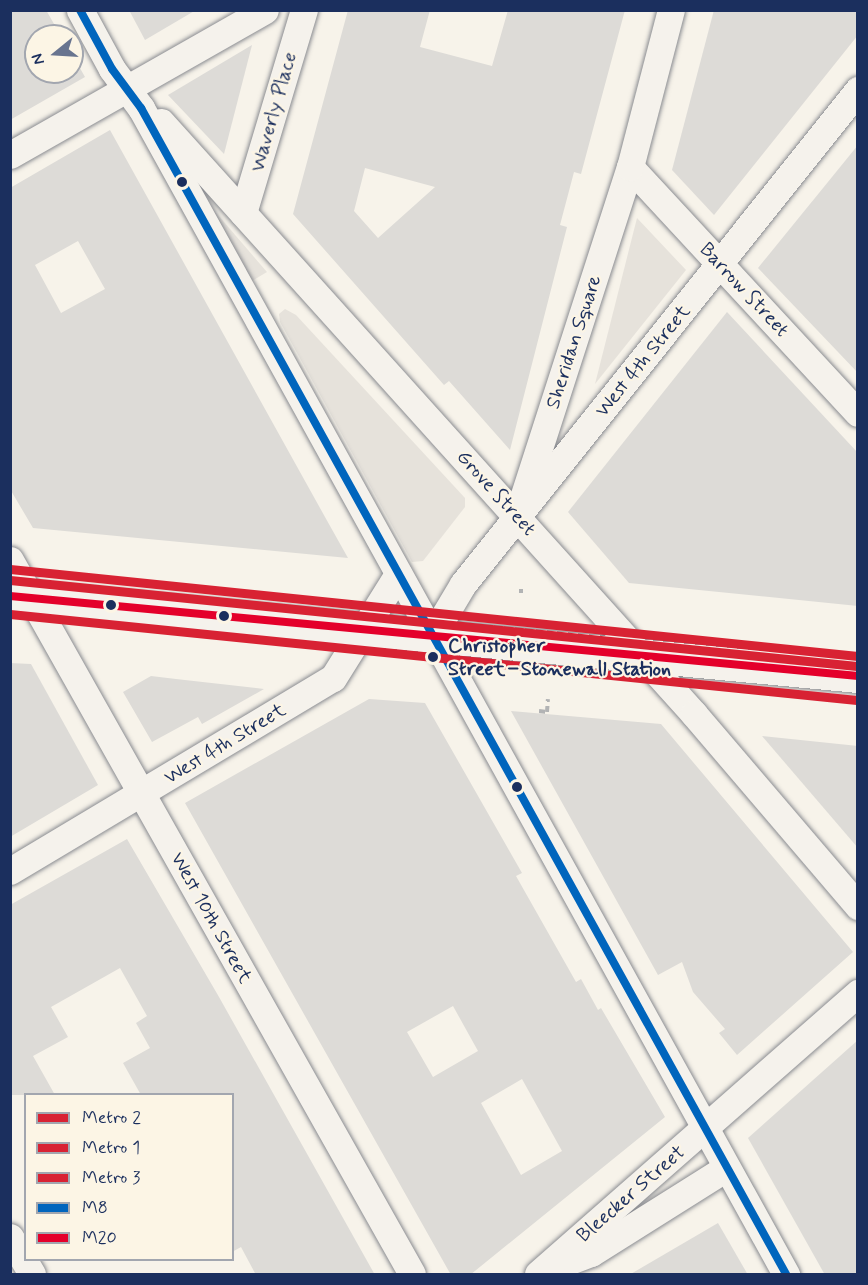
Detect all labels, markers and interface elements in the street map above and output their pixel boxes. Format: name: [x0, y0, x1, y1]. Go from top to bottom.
north arrow: [24, 24, 84, 84]
street label: Waverly Place: [246, 50, 302, 174]
text: N: [27, 51, 50, 67]
unlabelled marker: [176, 176, 188, 188]
street label: Barrow Street: [693, 237, 795, 343]
street label: Sheridan Square: [541, 271, 607, 413]
street label: West 4th Street: [590, 300, 696, 422]
street label: Grove Street: [450, 444, 542, 542]
unlabelled marker: [105, 599, 117, 611]
unlabelled marker: [218, 610, 230, 622]
place label: Christopher Street–Stonewall Station: [448, 634, 671, 681]
marker: Christopher Street–Stonewall Station: [423, 647, 443, 667]
street label: West 4th Street: [160, 698, 290, 790]
unlabelled marker: [511, 781, 523, 793]
street label: West 10th Street: [165, 848, 257, 988]
legend: [24, 1093, 234, 1261]
text: Metro 2: [82, 1106, 141, 1130]
text: Metro 1: [82, 1136, 140, 1160]
street label: Bleecker Street: [572, 1141, 690, 1247]
text: Metro 3: [82, 1166, 140, 1190]
text: M8: [82, 1196, 108, 1220]
text: M20: [82, 1226, 117, 1250]

